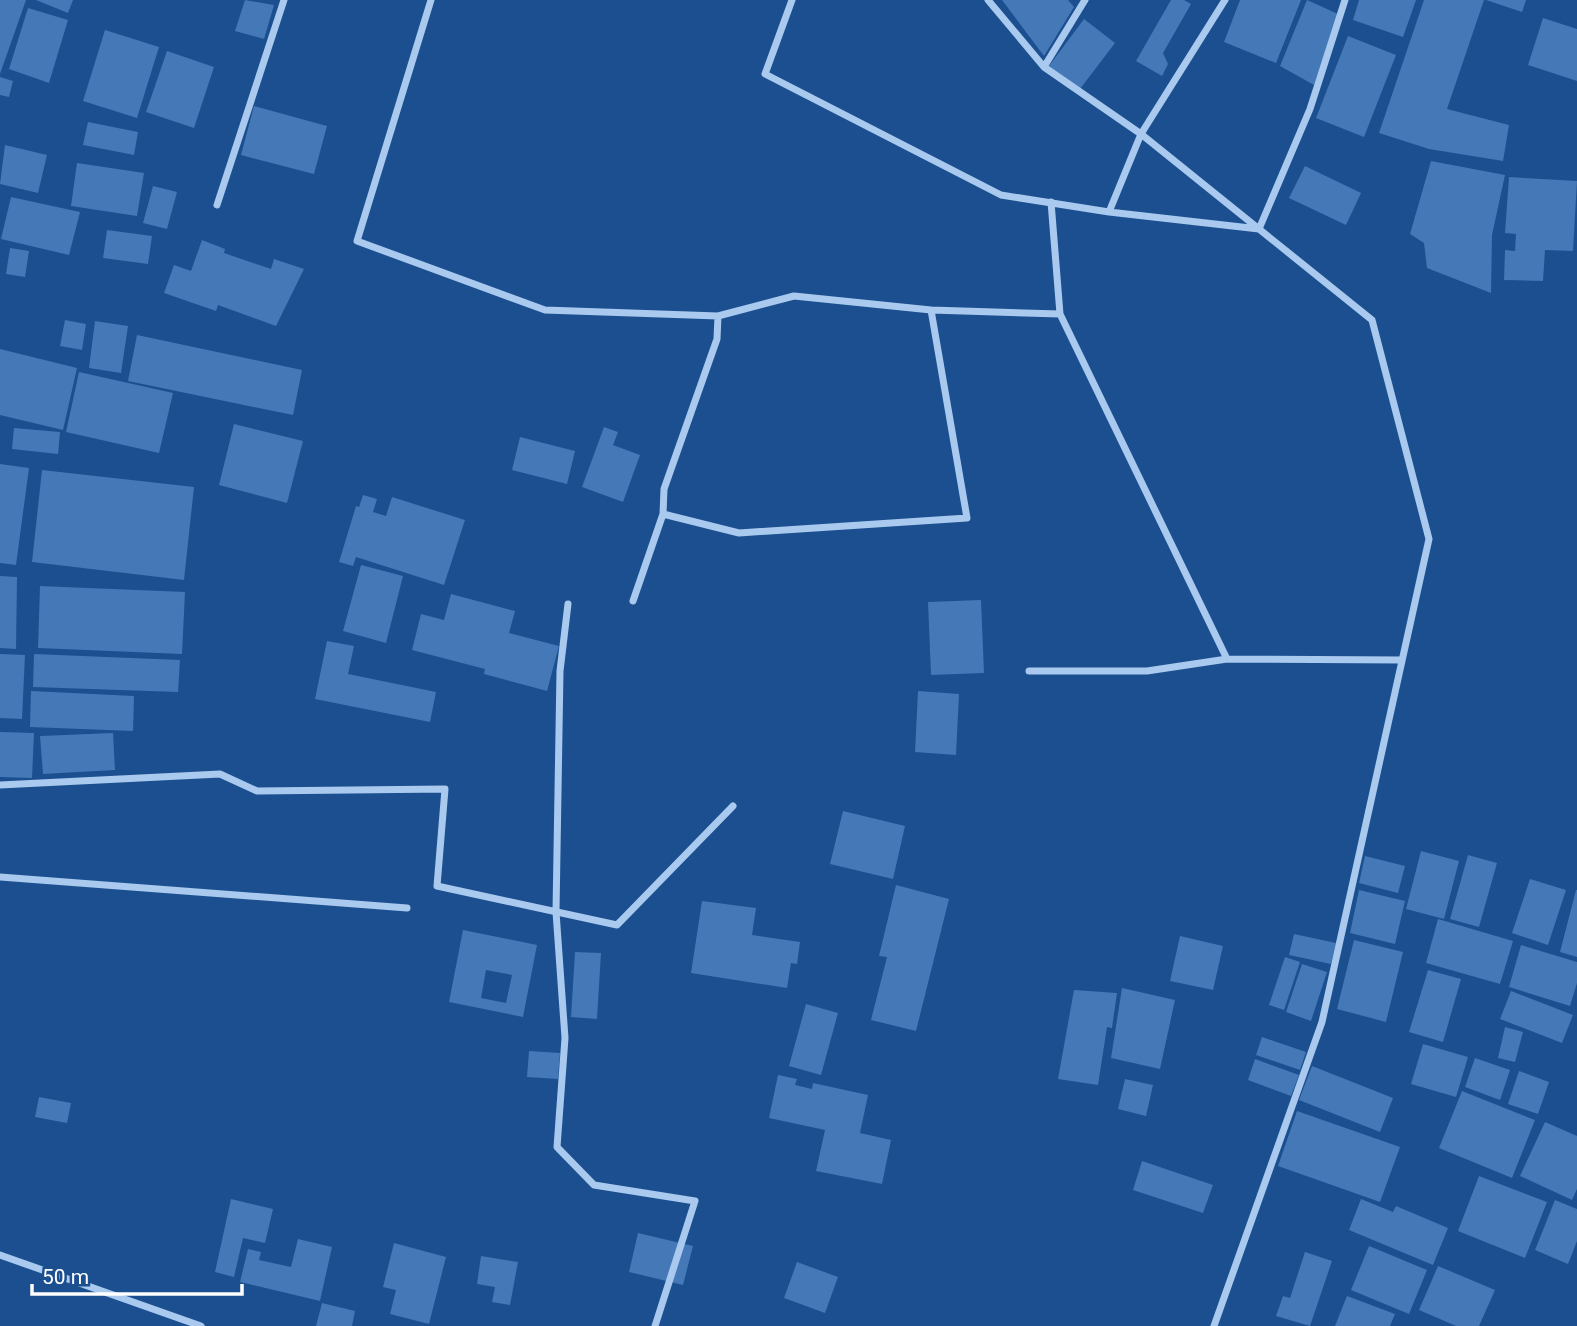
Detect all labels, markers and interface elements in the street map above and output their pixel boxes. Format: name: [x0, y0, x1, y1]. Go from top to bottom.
scale bar: [32, 1252, 242, 1296]
text: 50 m: [42, 1265, 89, 1289]

